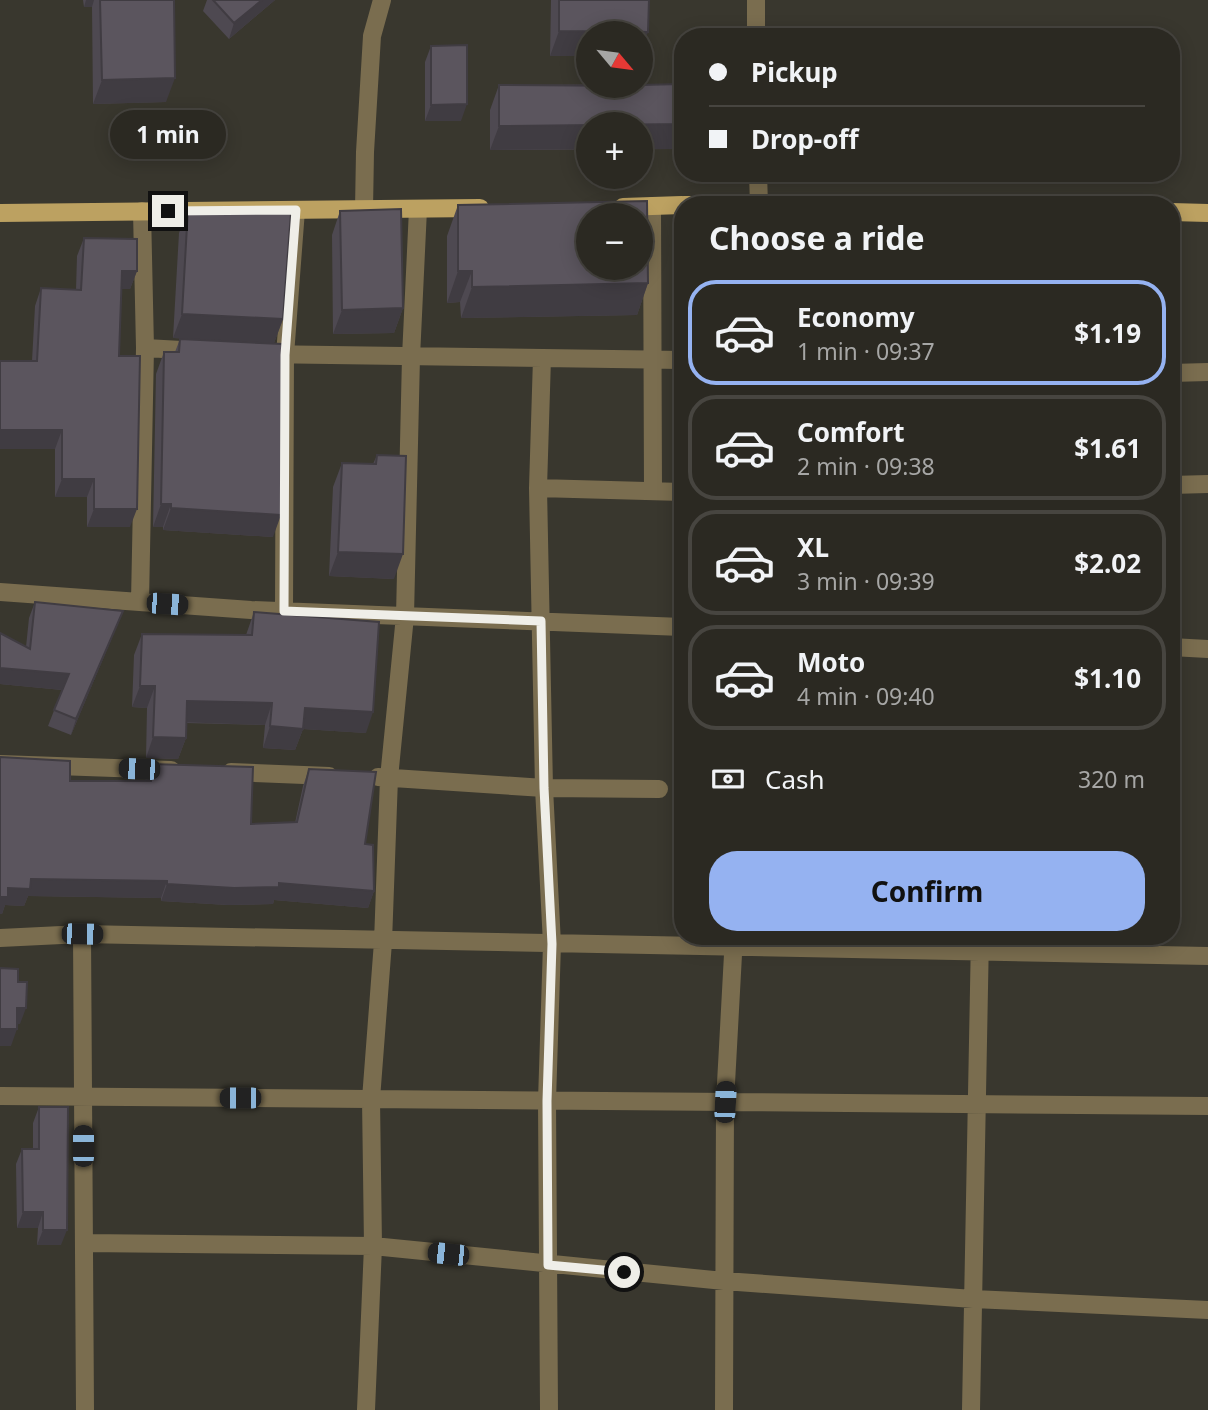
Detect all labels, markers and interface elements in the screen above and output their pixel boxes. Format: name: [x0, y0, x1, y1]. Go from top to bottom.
north arrow: [576, 21, 653, 98]
map controls: [576, 21, 653, 280]
text: Pickup: [751, 54, 838, 90]
callout: 1 min: [110, 110, 226, 158]
button: +: [576, 112, 653, 189]
text: 1 min: [136, 118, 200, 150]
text: Drop-off: [751, 121, 858, 157]
route end: [152, 195, 184, 227]
button: −: [576, 203, 653, 280]
text: Choose a ride: [709, 216, 925, 259]
text: Economy: [797, 299, 915, 335]
icon: car: [713, 301, 776, 364]
text: $1.19: [1074, 315, 1141, 351]
text: 1 min · 09:37: [797, 335, 935, 367]
text: Comfort: [797, 414, 905, 450]
icon: car: [713, 416, 776, 479]
text: $1.61: [1074, 430, 1141, 466]
text: 2 min · 09:38: [797, 450, 935, 482]
text: XL: [797, 529, 829, 565]
icon: car: [713, 531, 776, 594]
text: $2.02: [1074, 545, 1141, 581]
text: 3 min · 09:39: [797, 565, 935, 597]
car: [146, 592, 189, 616]
text: Moto: [797, 644, 865, 680]
icon: car: [713, 646, 776, 709]
text: $1.10: [1074, 660, 1141, 696]
text: 4 min · 09:40: [797, 680, 935, 712]
car: [118, 758, 161, 780]
icon: cash: [709, 760, 747, 798]
text: Cash: [765, 761, 825, 797]
text: 320 m: [1078, 763, 1145, 795]
button: Confirm: [709, 851, 1145, 931]
car: [61, 923, 104, 945]
car: [714, 1080, 737, 1124]
car: [220, 1088, 262, 1109]
car: [73, 1125, 94, 1167]
car: [427, 1241, 470, 1267]
route start: [608, 1256, 640, 1288]

